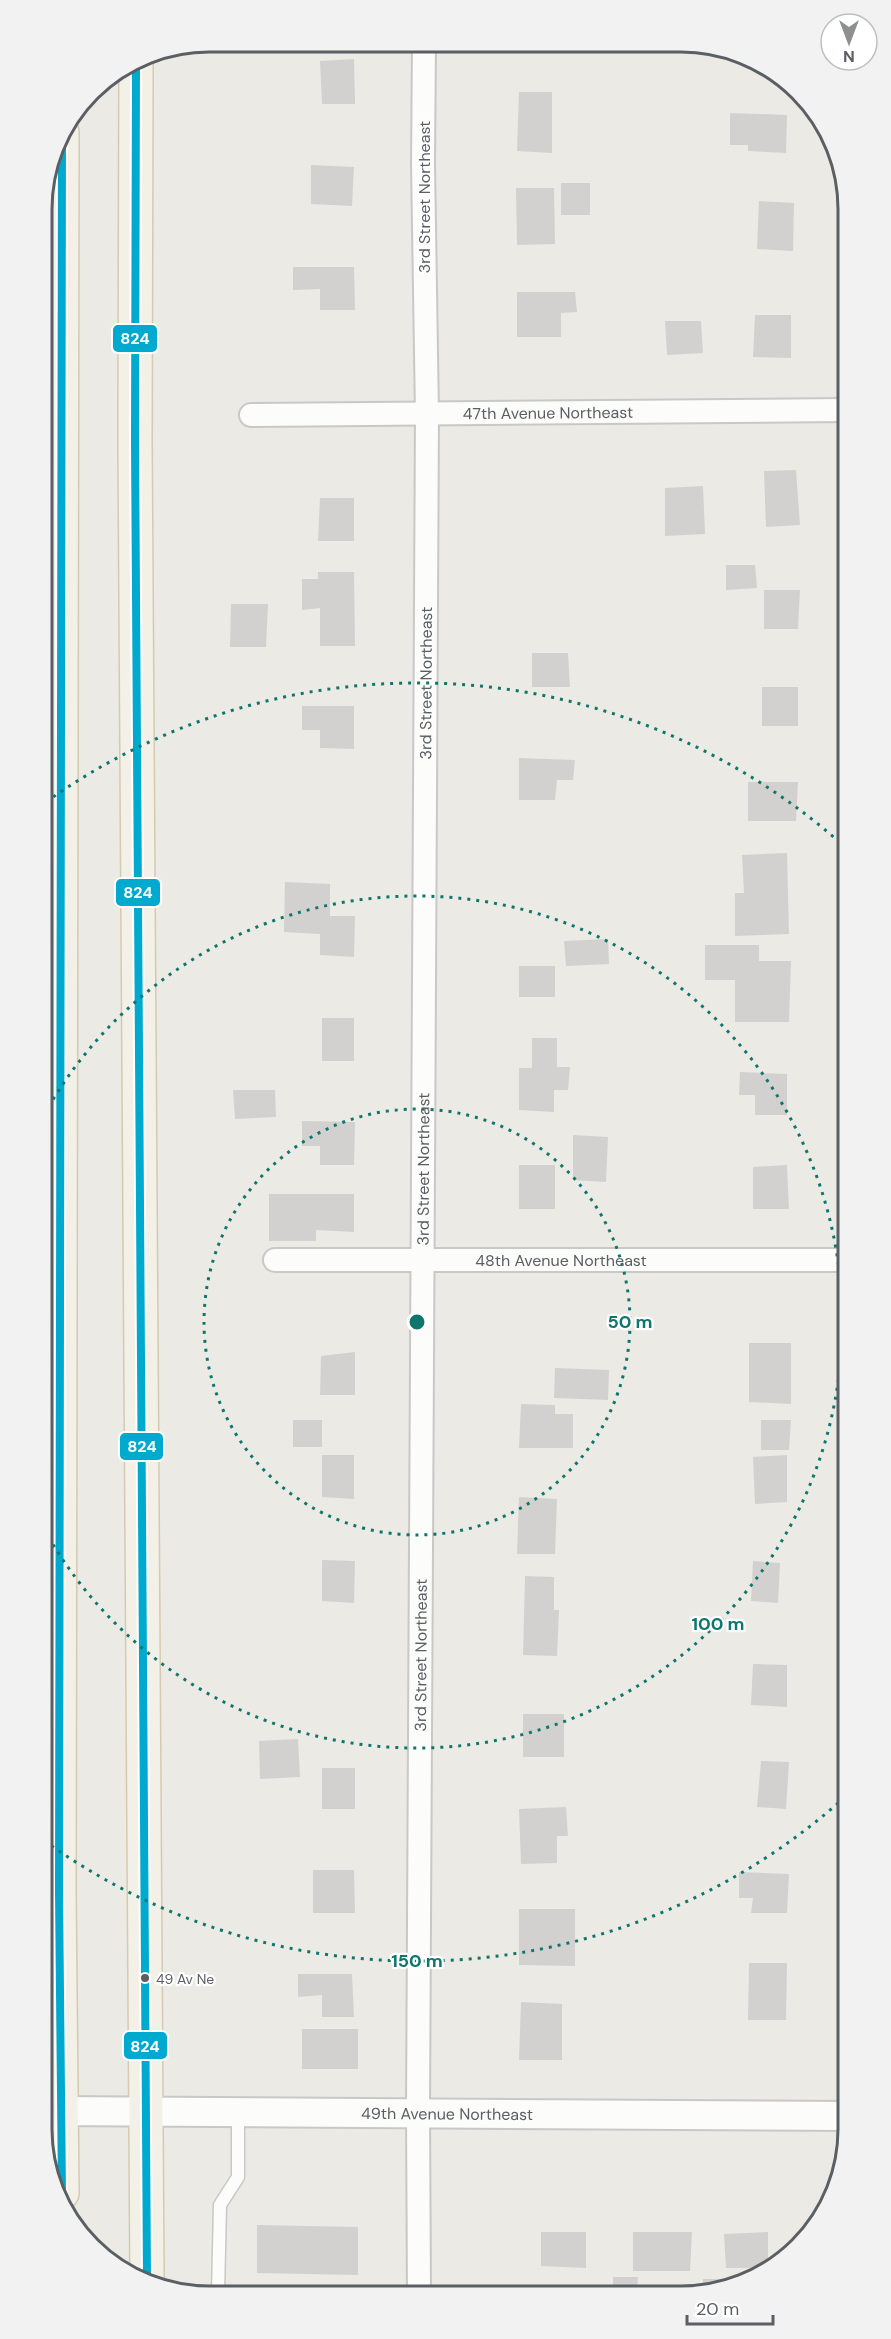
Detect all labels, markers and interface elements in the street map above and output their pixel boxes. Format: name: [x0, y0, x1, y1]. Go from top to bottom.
north arrow: [819, 12, 879, 72]
text: N: [843, 46, 855, 67]
street label: 3rd Street Northeast: [414, 121, 435, 273]
line badge: 824: [112, 324, 158, 353]
text: 824: [120, 328, 150, 349]
street label: 47th Avenue Northeast: [463, 402, 633, 424]
street label: 3rd Street Northeast: [415, 607, 437, 759]
line badge: 824: [115, 878, 161, 907]
text: 824: [123, 882, 153, 903]
street label: 3rd Street Northeast: [413, 1093, 434, 1245]
street label: 48th Avenue Northeast: [475, 1250, 647, 1271]
text: 50 m: [607, 1310, 653, 1334]
centre of rings: [407, 1312, 427, 1332]
line badge: 824: [119, 1432, 164, 1461]
text: 824: [127, 1436, 157, 1457]
street label: 3rd Street Northeast: [410, 1579, 432, 1731]
text: 100 m: [691, 1612, 745, 1636]
text: 150 m: [391, 1949, 443, 1973]
place label: 49 Av Ne: [156, 1970, 214, 1988]
marker: 49 Av Ne: [139, 1972, 151, 1984]
line badge: 824: [123, 2031, 168, 2060]
text: 824: [130, 2036, 160, 2057]
street label: 49th Avenue Northeast: [361, 2103, 533, 2125]
scale bar: [687, 2288, 772, 2326]
text: 20 m: [696, 2297, 739, 2321]

